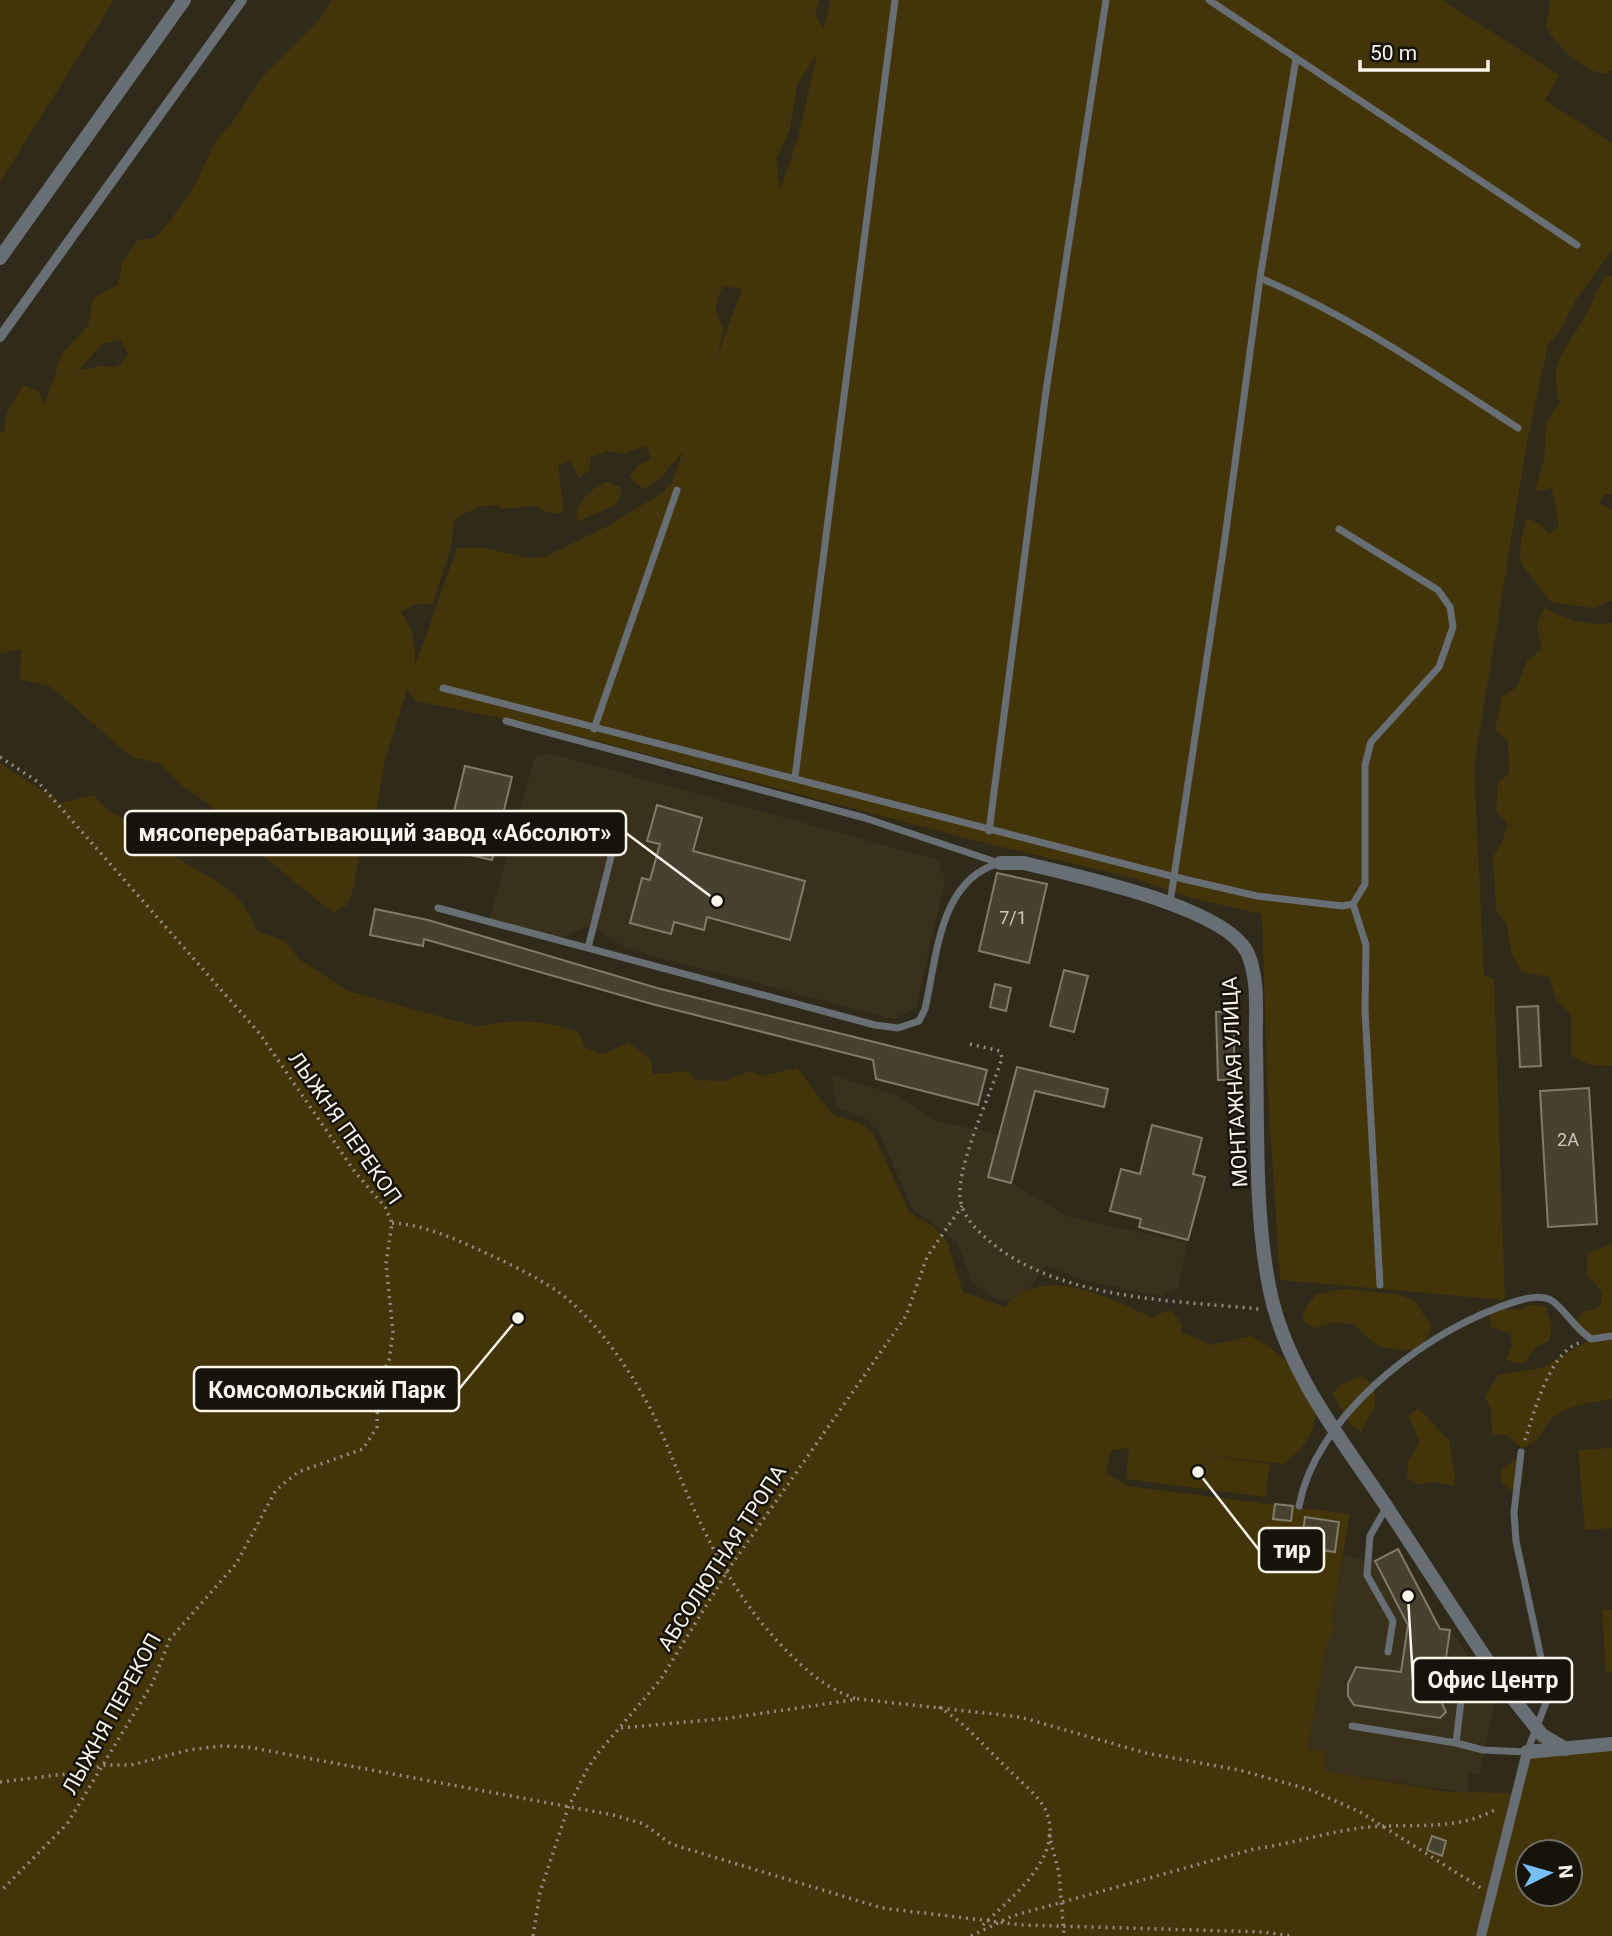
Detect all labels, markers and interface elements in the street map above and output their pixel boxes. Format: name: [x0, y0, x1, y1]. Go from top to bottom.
scale bar: [1360, 28, 1488, 72]
text: 50 m: [1370, 41, 1417, 65]
callout: мясоперерабатывающий завод «Абсолют»: [125, 811, 626, 855]
text: мясоперерабатывающий завод «Абсолют»: [138, 820, 612, 847]
house number: 7/1: [999, 907, 1027, 928]
street label: МОНТАЖНАЯ УЛИЦА: [1217, 976, 1253, 1188]
street label: ЛЫЖНЯ ПЕРЕКОП: [283, 1047, 407, 1209]
house number: 2А: [1557, 1129, 1579, 1150]
callout: Комсомольский Парк: [194, 1367, 459, 1411]
text: Комсомольский Парк: [208, 1377, 446, 1404]
street label: АБСОЛЮТНАЯ ТРОПА: [653, 1460, 791, 1655]
callout: тир: [1259, 1528, 1324, 1572]
text: тир: [1273, 1537, 1311, 1564]
street label: ЛЫЖНЯ ПЕРЕКОП: [58, 1629, 166, 1799]
callout: Офис Центр: [1413, 1658, 1572, 1702]
text: Офис Центр: [1428, 1667, 1559, 1694]
north arrow: [1514, 1838, 1584, 1908]
text: N: [1553, 1864, 1577, 1879]

